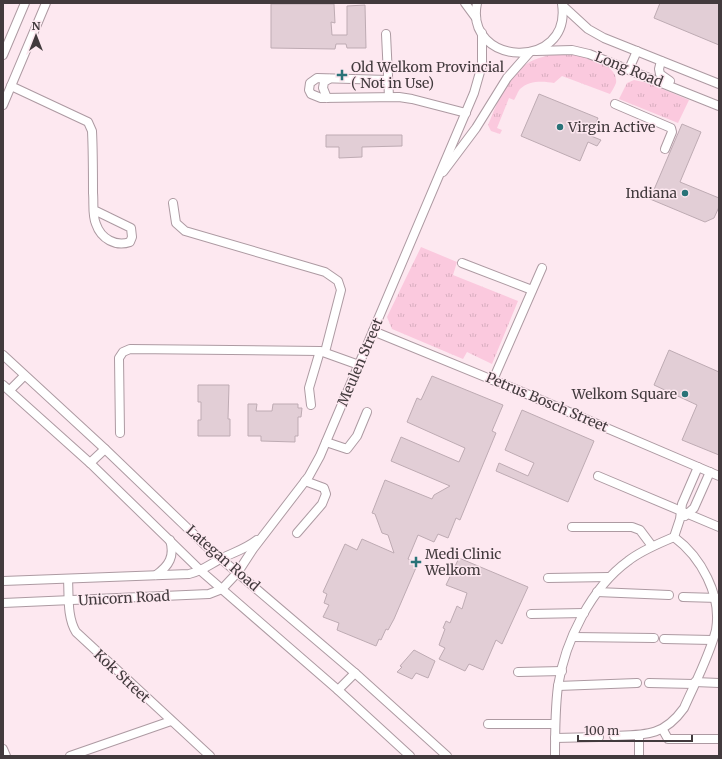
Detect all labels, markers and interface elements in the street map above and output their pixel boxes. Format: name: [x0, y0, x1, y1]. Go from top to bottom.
north arrow: [16, 16, 56, 56]
text: N: [32, 19, 41, 33]
street label: Long Road: [592, 47, 666, 91]
place label: Old Welkom Provincial ( Not in Use): [351, 58, 505, 92]
marker: Old Welkom Provincial ( Not in Use): [336, 69, 348, 81]
place label: Virgin Active: [567, 118, 655, 136]
marker: Virgin Active: [555, 122, 565, 132]
place label: Indiana: [625, 184, 677, 202]
marker: Indiana: [680, 188, 690, 198]
street label: Meulen Street: [333, 315, 387, 409]
street label: Petrus Bosch Street: [483, 368, 611, 436]
place label: Welkom Square: [571, 385, 677, 403]
marker: Welkom Square: [680, 389, 690, 399]
street label: Lategan Road: [183, 521, 264, 595]
place label: Medi Clinic Welkom: [424, 545, 501, 579]
marker: Medi Clinic Welkom: [410, 556, 422, 568]
street label: Unicorn Road: [78, 587, 171, 609]
street label: Kok Street: [90, 646, 154, 707]
scale bar: [578, 717, 692, 743]
text: 100 m: [584, 723, 619, 738]

